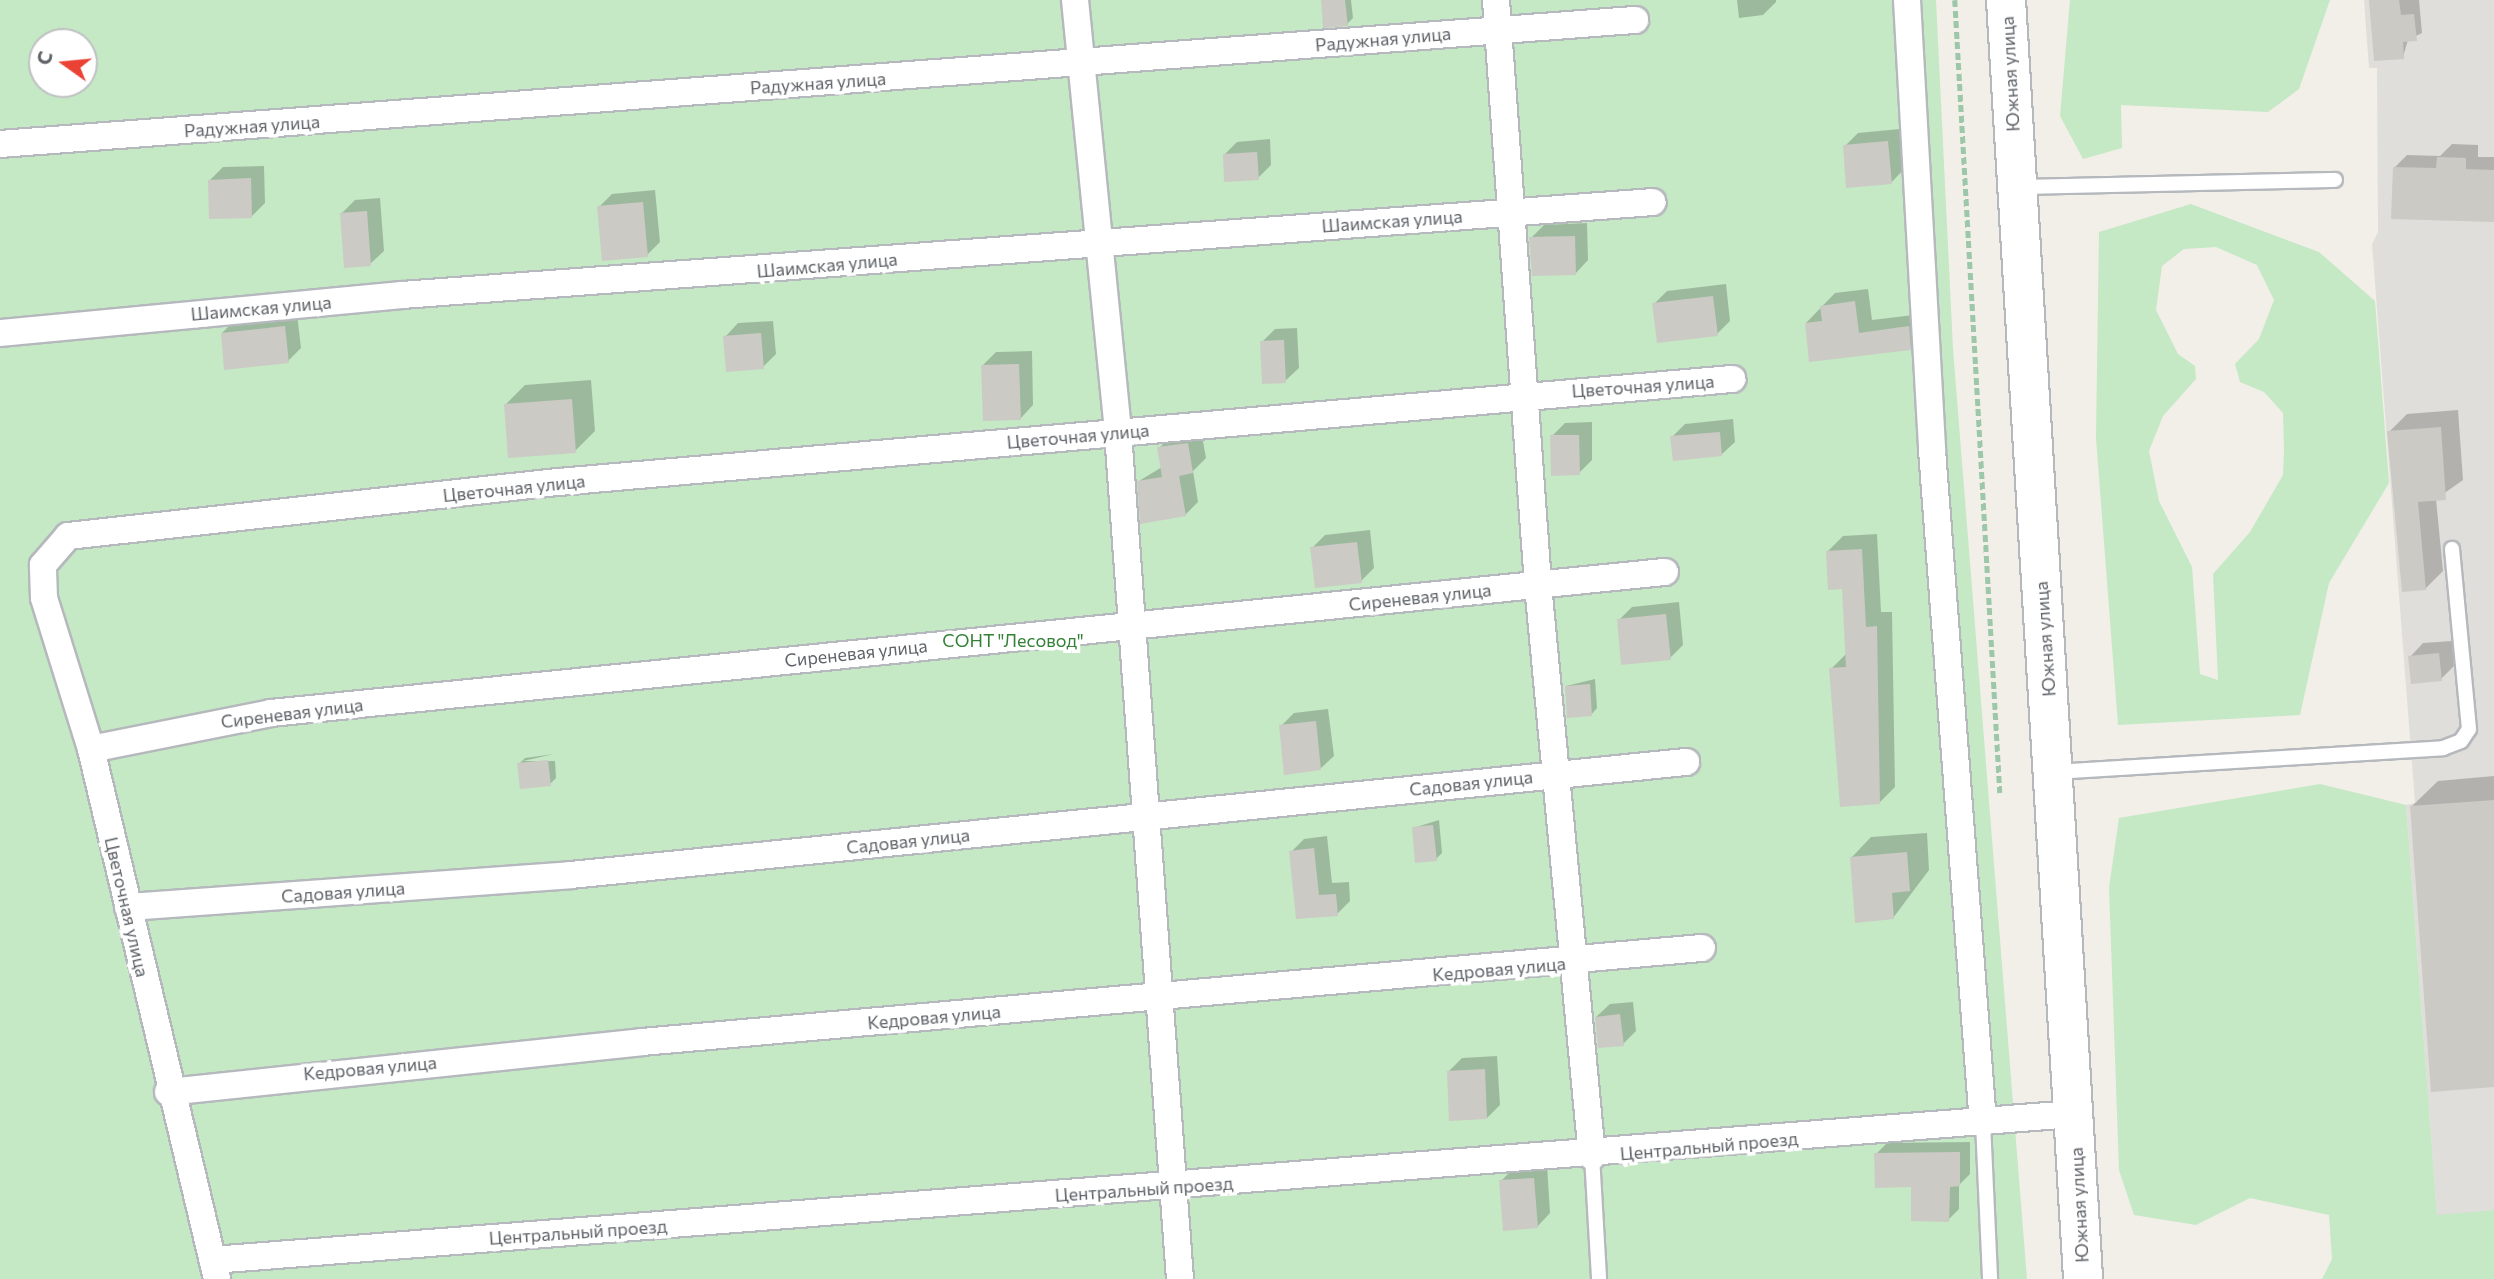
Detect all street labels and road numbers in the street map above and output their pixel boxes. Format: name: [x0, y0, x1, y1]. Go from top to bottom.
street label: Южная улица: [1996, 16, 2024, 132]
street label: Радужная улица: [1314, 22, 1452, 56]
street label: Радужная улица: [749, 67, 887, 99]
street label: Радужная улица: [183, 110, 321, 142]
street label: Шаимская улица: [1321, 205, 1463, 237]
street label: Шаимская улица: [756, 248, 898, 282]
street label: Шаимская улица: [190, 291, 332, 325]
street label: Цветочная улица: [1571, 370, 1715, 402]
street label: Цветочная улица: [1006, 419, 1150, 453]
street label: Цветочная улица: [442, 470, 586, 506]
street label: Сиреневая улица: [1348, 579, 1492, 615]
street label: Южная улица: [2030, 581, 2060, 697]
street label: Сиреневая улица: [784, 635, 928, 671]
street label: Сиреневая улица: [219, 694, 365, 732]
street label: Садовая улица: [1408, 766, 1534, 800]
street label: Садовая улица: [845, 824, 971, 858]
street label: Цветочная улица: [100, 835, 154, 979]
street label: Садовая улица: [280, 877, 406, 907]
street label: Кедровая улица: [1431, 952, 1567, 986]
street label: Кедровая улица: [866, 1000, 1002, 1034]
street label: Кедровая улица: [302, 1051, 438, 1085]
street label: Центральный проезд: [1619, 1127, 1799, 1165]
street label: Южная улица: [2065, 1147, 2093, 1263]
street label: Центральный проезд: [1054, 1172, 1234, 1206]
street label: Центральный проезд: [488, 1215, 668, 1249]

